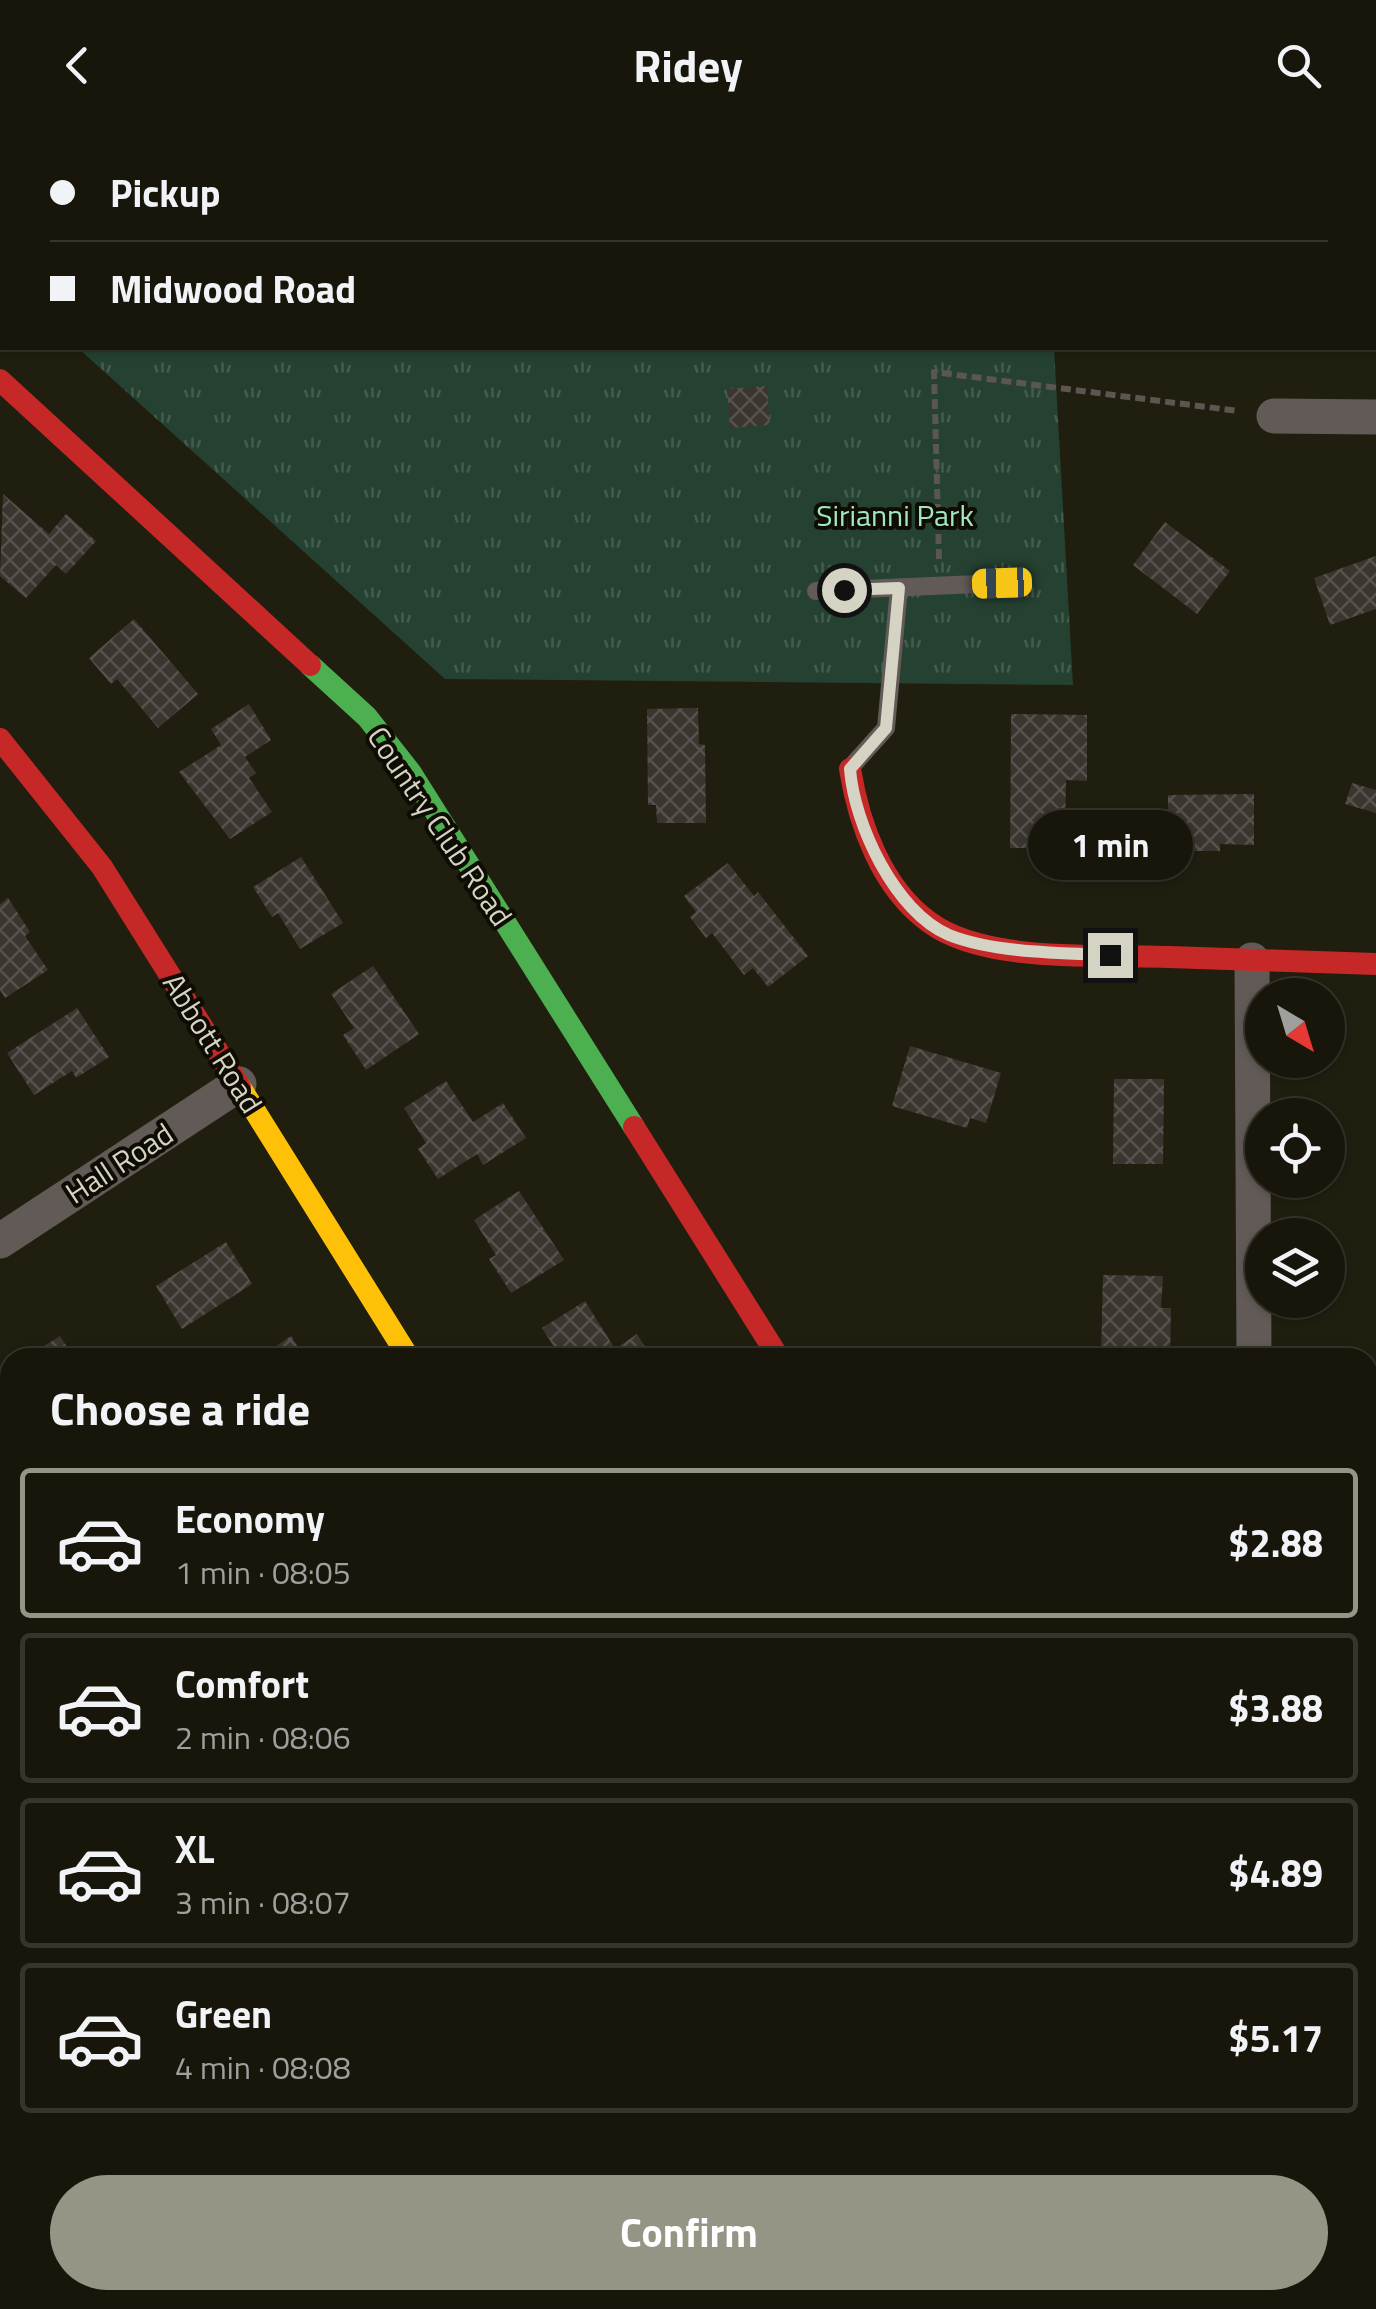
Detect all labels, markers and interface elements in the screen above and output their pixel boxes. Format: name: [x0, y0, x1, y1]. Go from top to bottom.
text: Ridey: [633, 31, 743, 99]
icon: back: [50, 38, 105, 93]
icon: search: [1271, 38, 1326, 93]
text: Pickup: [110, 164, 220, 222]
text: Midwood Road: [110, 260, 356, 318]
park label: Sirianni Park: [816, 492, 974, 538]
car: [971, 567, 1033, 599]
route start: [822, 568, 867, 613]
street label: Country Club Road: [356, 717, 524, 935]
callout: 1 min: [1028, 810, 1192, 880]
text: 1 min: [1072, 821, 1149, 869]
route end: [1088, 933, 1133, 978]
street label: Abbott Road: [152, 964, 274, 1122]
north arrow: [1245, 978, 1345, 1078]
map controls: [1245, 978, 1345, 1318]
button: locate: [1245, 1098, 1345, 1198]
street label: Hall Road: [56, 1111, 182, 1215]
button: layers: [1245, 1218, 1345, 1318]
text: Choose a ride: [50, 1374, 310, 1442]
text: Economy: [175, 1490, 325, 1548]
icon: car: [55, 1498, 145, 1588]
text: $2.88: [1228, 1514, 1323, 1572]
text: 1 min · 08:05: [175, 1548, 351, 1596]
text: Comfort: [175, 1655, 309, 1713]
icon: car: [55, 1663, 145, 1753]
text: $3.88: [1228, 1679, 1323, 1737]
text: 2 min · 08:06: [175, 1713, 351, 1761]
text: XL: [175, 1820, 215, 1878]
icon: car: [55, 1828, 145, 1918]
text: $4.89: [1228, 1844, 1323, 1902]
text: 3 min · 08:07: [175, 1878, 351, 1926]
text: Green: [175, 1985, 272, 2043]
icon: car: [55, 1993, 145, 2083]
text: $5.17: [1228, 2009, 1323, 2067]
text: 4 min · 08:08: [175, 2043, 351, 2091]
button: Confirm: [50, 2175, 1328, 2290]

